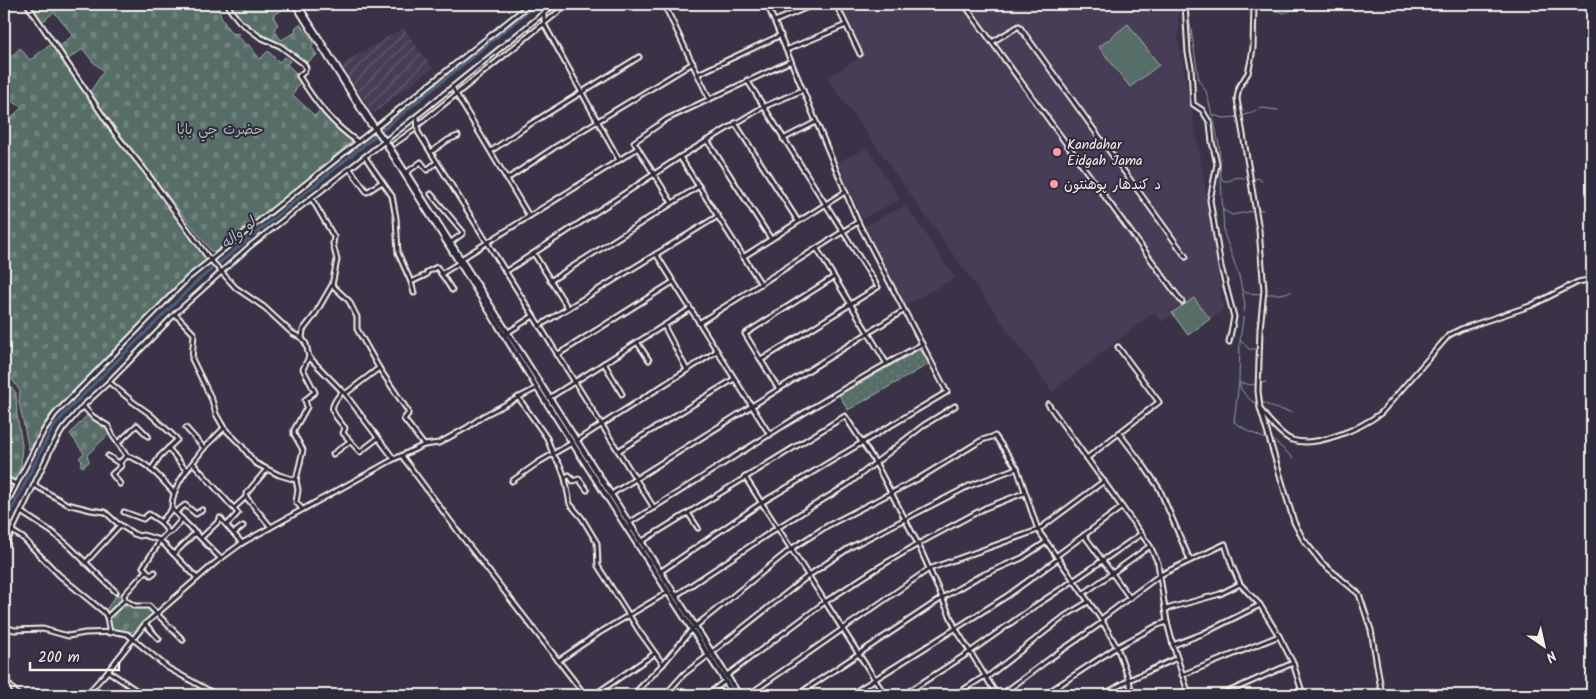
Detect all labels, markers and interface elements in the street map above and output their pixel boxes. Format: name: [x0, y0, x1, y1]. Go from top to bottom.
park label: حضرت جي بابا: [177, 119, 263, 142]
place label: Kandahar Eidgah Jama: [1067, 134, 1143, 172]
marker: Kandahar Eidgah Jama: [1051, 146, 1063, 158]
place label: د کندهار پوهنتون: [1064, 174, 1161, 196]
marker: د کندهار پوهنتون: [1048, 178, 1060, 190]
water label: لو واله: [216, 211, 263, 256]
north arrow: [1518, 622, 1568, 672]
scale bar: [30, 639, 119, 671]
text: N: [1541, 644, 1561, 668]
text: 200 m: [38, 646, 80, 670]

